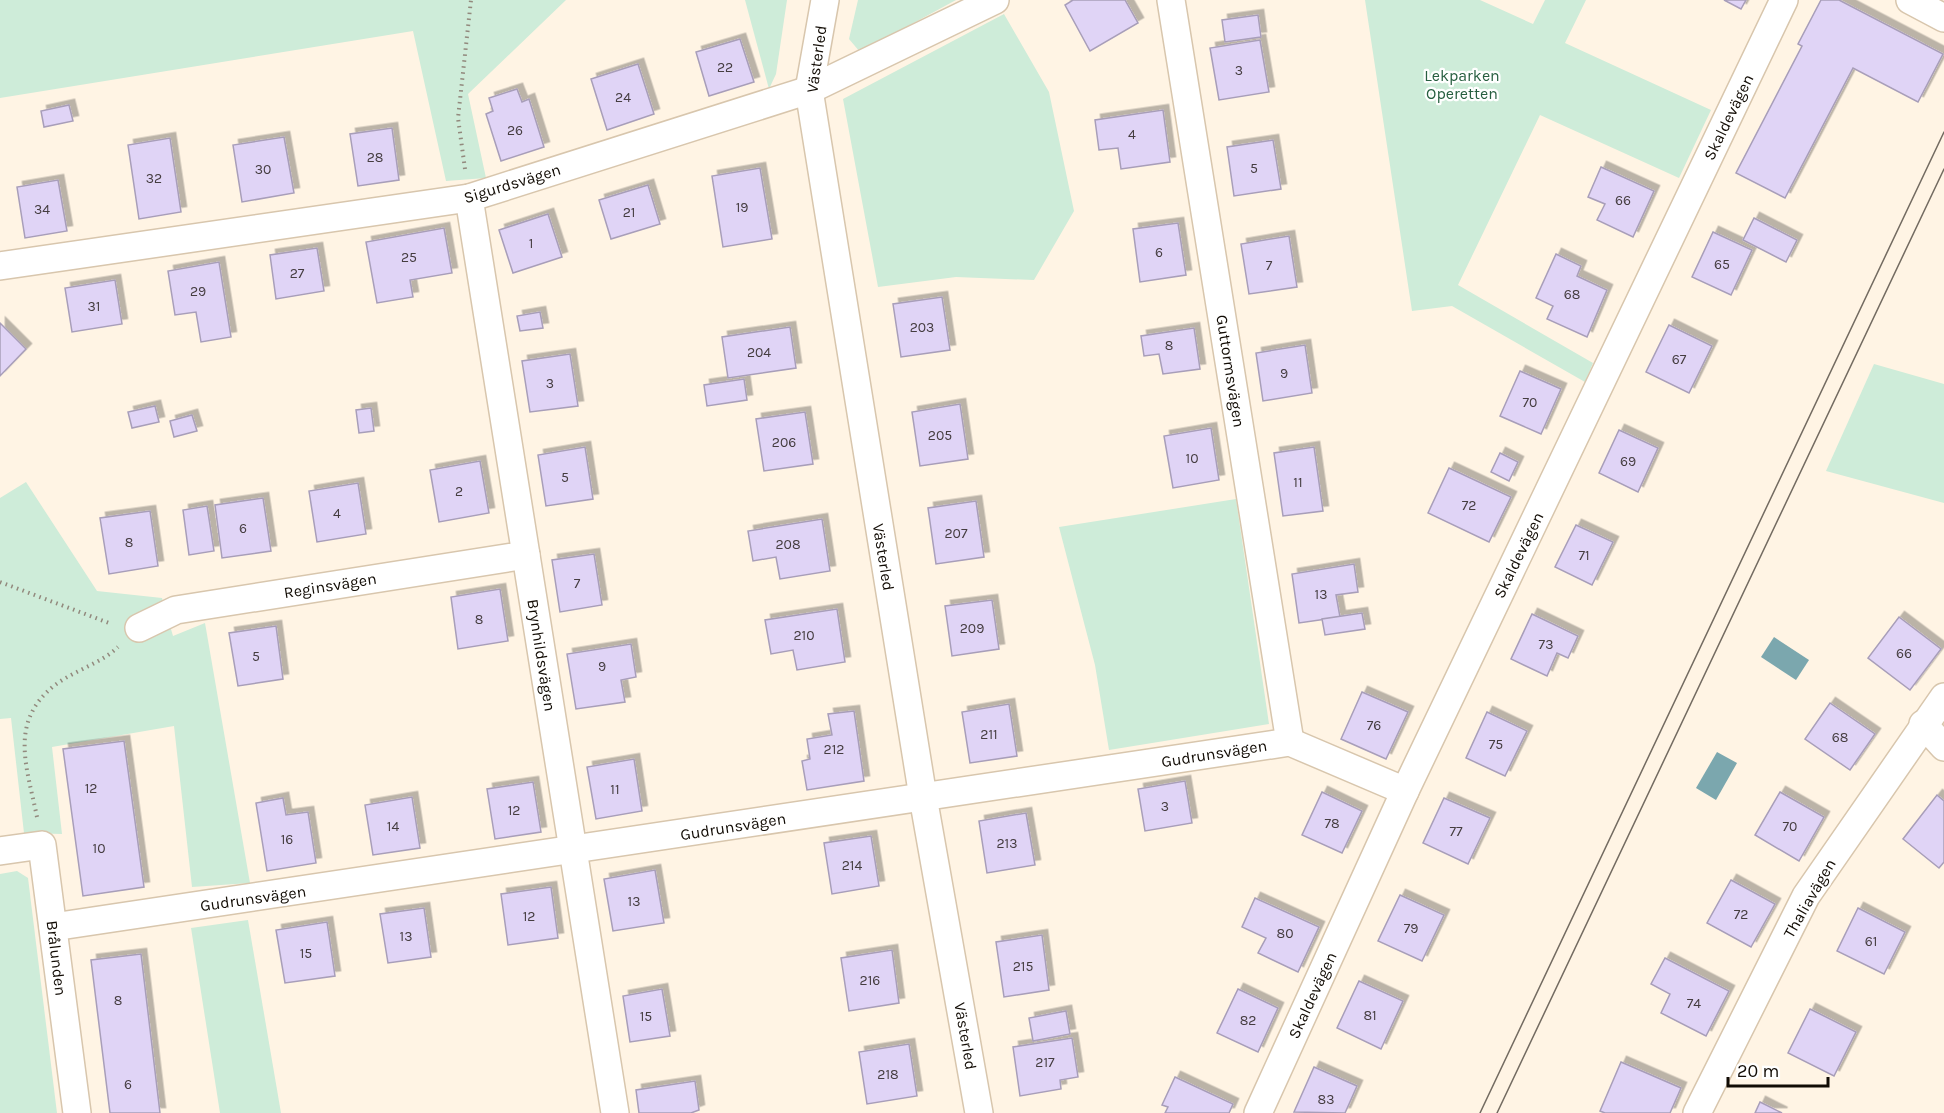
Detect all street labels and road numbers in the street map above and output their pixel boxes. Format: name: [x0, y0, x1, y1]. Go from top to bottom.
street label: Västerled: [802, 24, 831, 94]
street label: Skaldevägen: [1699, 71, 1757, 163]
street label: Sigurdsvägen: [461, 160, 563, 207]
street label: Guttormsvägen: [1212, 313, 1249, 429]
street label: Skaldevägen: [1489, 509, 1547, 601]
street label: Västerled: [869, 522, 898, 592]
street label: Reginsvägen: [282, 569, 378, 602]
street label: Brynhildsvägen: [523, 598, 560, 713]
street label: Gudrunsvägen: [1160, 736, 1268, 771]
street label: Gudrunsvägen: [679, 809, 787, 844]
street label: Thaliavägen: [1779, 855, 1840, 941]
street label: Gudrunsvägen: [199, 882, 307, 915]
street label: Brålunden: [42, 919, 71, 997]
street label: Skaldevägen: [1284, 949, 1341, 1042]
street label: Västerled: [950, 1001, 981, 1071]

